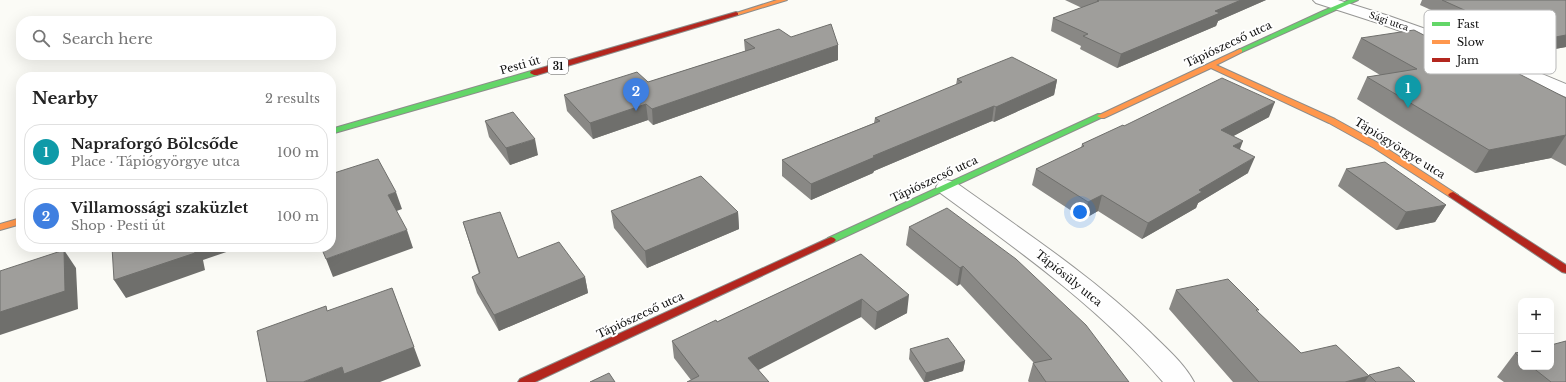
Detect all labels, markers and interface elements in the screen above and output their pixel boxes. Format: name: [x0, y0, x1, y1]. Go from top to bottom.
street label: Sági utca: [1368, 9, 1410, 33]
legend: [1424, 10, 1556, 74]
search box: [16, 16, 336, 60]
street label: Tápiószecső utca: [1182, 17, 1275, 70]
text: Fast: [1457, 17, 1480, 31]
icon: search: [30, 27, 52, 49]
text: Search here: [62, 29, 153, 48]
text: Slow: [1457, 35, 1485, 49]
street label: Pesti út: [498, 52, 542, 77]
text: Jam: [1455, 53, 1479, 67]
road number: 31: [548, 58, 568, 74]
pin: 1: [1395, 75, 1421, 108]
pin: 2: [623, 78, 649, 111]
text: Nearby: [32, 88, 98, 109]
text: 2 results: [265, 90, 320, 107]
street label: Tápiógyörgye utca: [1352, 114, 1449, 182]
text: Napraforgó Bölcsőde: [71, 134, 238, 153]
text: 1: [43, 144, 49, 161]
text: 100 m: [277, 144, 319, 161]
street label: Tápiószecső utca: [888, 152, 981, 205]
text: Place · Tápiógyörgye utca: [71, 153, 240, 170]
text: Villamossági szaküzlet: [71, 198, 248, 217]
your location: [1070, 202, 1090, 222]
text: 2: [42, 208, 50, 225]
text: 100 m: [277, 208, 319, 225]
text: Shop · Pesti út: [71, 217, 165, 234]
street label: Tápiósüly utca: [1033, 247, 1106, 310]
street label: Tápiószecső utca: [594, 288, 687, 341]
map controls: [1518, 298, 1554, 370]
button: +: [1518, 298, 1554, 334]
button: −: [1518, 334, 1554, 370]

